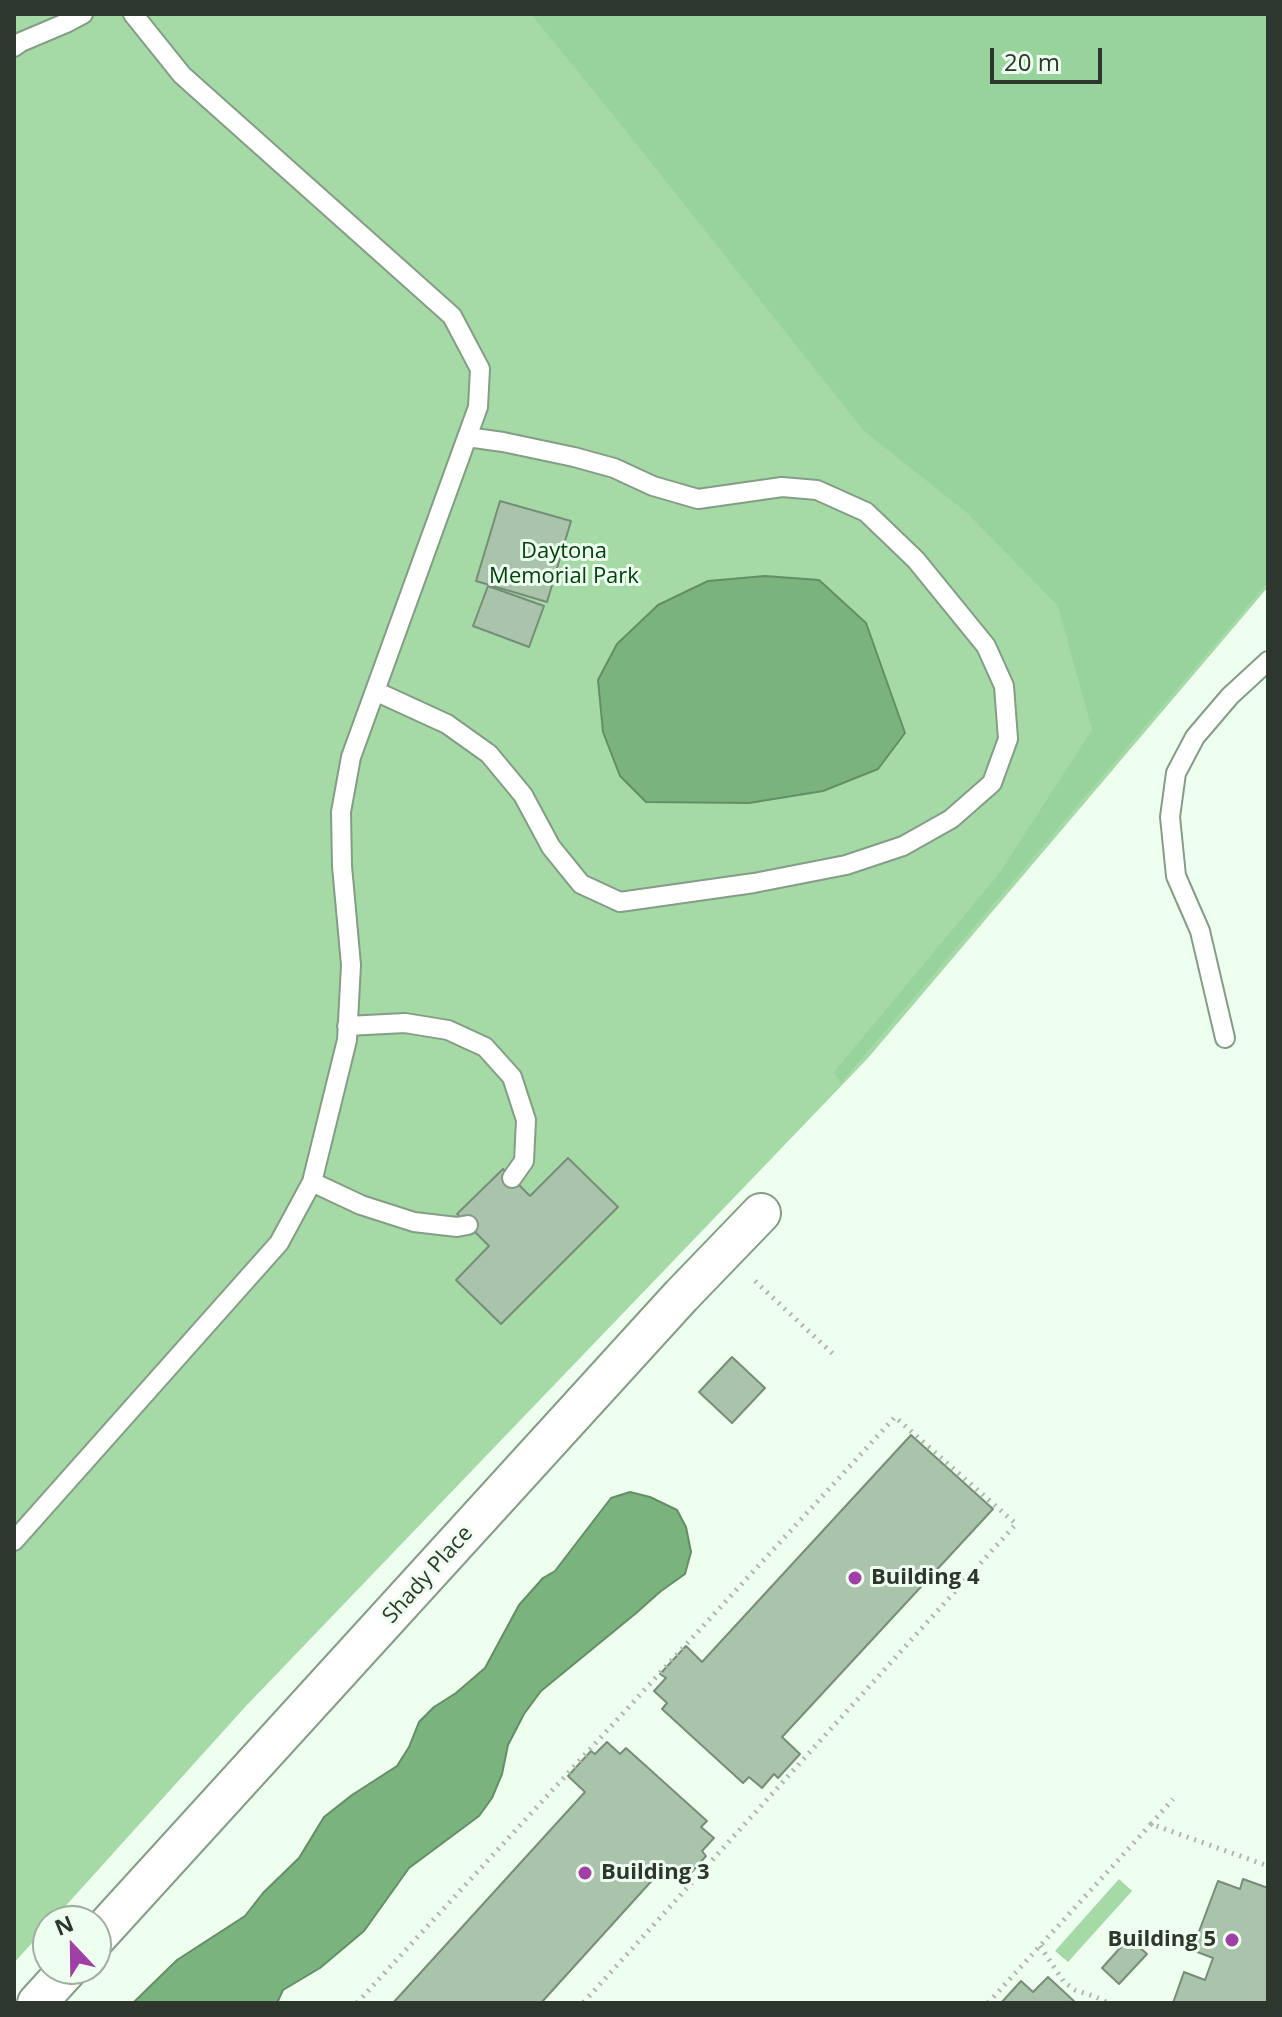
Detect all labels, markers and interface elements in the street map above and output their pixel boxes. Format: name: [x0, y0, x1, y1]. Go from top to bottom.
scale bar: [994, 32, 1106, 82]
text: 20 m: [1004, 45, 1060, 78]
park label: Daytona Memorial Park: [489, 539, 639, 590]
street label: Shady Place: [377, 1521, 479, 1629]
place label: Building 4: [871, 1565, 979, 1591]
marker: Building 4: [846, 1569, 864, 1587]
place label: Building 3: [601, 1860, 709, 1886]
marker: Building 3: [576, 1864, 594, 1882]
north arrow: [32, 1905, 112, 1985]
text: N: [50, 1907, 78, 1942]
place label: Building 5: [1108, 1927, 1216, 1953]
marker: Building 5: [1223, 1931, 1241, 1949]

